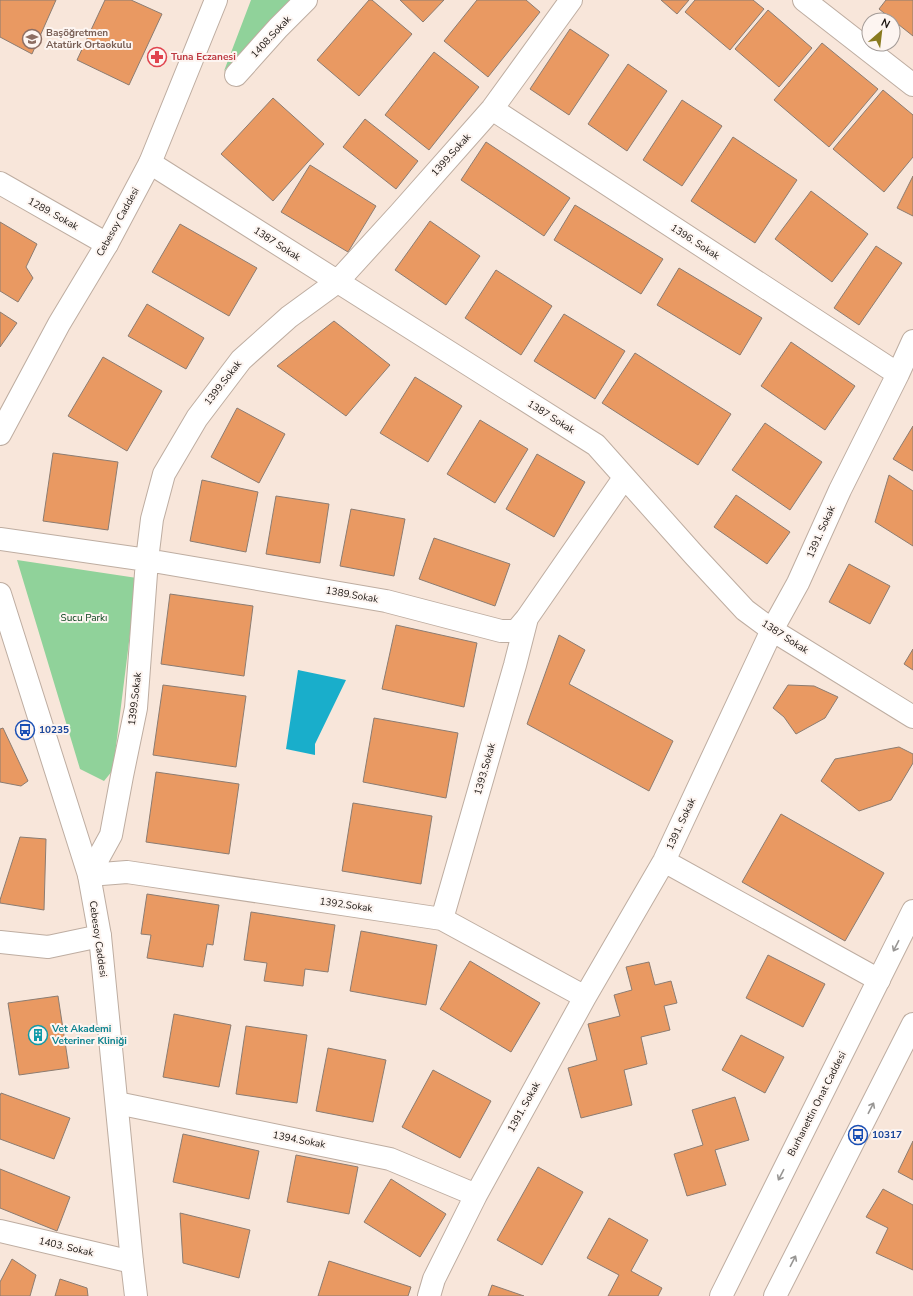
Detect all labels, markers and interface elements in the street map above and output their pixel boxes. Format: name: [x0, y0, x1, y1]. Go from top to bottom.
street label: 1408.Sokak: [248, 12, 295, 61]
north arrow: [861, 12, 901, 52]
text: N: [878, 15, 893, 32]
place label: Başöğretmen Atatürk Ortaokulu: [46, 26, 132, 52]
school or university icon: Başöğretmen Atatürk Ortaokulu: [21, 28, 43, 50]
pharmacy icon: Tuna Eczanesi: [146, 46, 168, 68]
place label: Tuna Eczanesi: [171, 50, 236, 64]
street label: 1399.Sokak: [428, 130, 475, 180]
street label: Cebesoy Caddesi: [93, 185, 143, 259]
street label: 1289. Sokak: [25, 194, 82, 234]
street label: 1396. Sokak: [668, 221, 723, 264]
street label: 1387 Sokak: [251, 224, 304, 265]
street label: 1399.Sokak: [201, 357, 246, 408]
street label: 1387 Sokak: [525, 397, 578, 438]
street label: 1391. Sokak: [803, 503, 839, 560]
street label: 1389.Sokak: [325, 583, 380, 607]
park label: Sucu Parkı: [61, 611, 107, 625]
street label: 1387 Sokak: [759, 617, 812, 658]
street label: 1399.Sokak: [125, 671, 145, 726]
bus stop icon: 10235: [14, 719, 36, 741]
place label: 10235: [39, 723, 69, 737]
street label: 1393.Sokak: [471, 740, 499, 797]
street label: 1391. Sokak: [663, 795, 700, 852]
street label: 1392.Sokak: [319, 894, 374, 916]
street label: Cebesoy Caddesi: [86, 900, 110, 978]
one-way arrow: [891, 940, 899, 952]
place label: Vet Akademi Veteriner Kliniği: [51, 1022, 127, 1048]
building icon: Vet Akademi Veteriner Kliniği: [27, 1024, 49, 1046]
street label: Burhanettin Onat Caddesi: [784, 1049, 850, 1159]
street label: 1391. Sokak: [504, 1078, 544, 1135]
one-way arrow: [867, 1102, 875, 1114]
bus stop icon: 10317: [847, 1124, 869, 1146]
street label: 1394.Sokak: [271, 1128, 327, 1152]
place label: 10317: [872, 1128, 902, 1142]
one-way arrow: [777, 1169, 784, 1181]
street label: 1403. Sokak: [37, 1234, 96, 1260]
one-way arrow: [790, 1255, 797, 1267]

